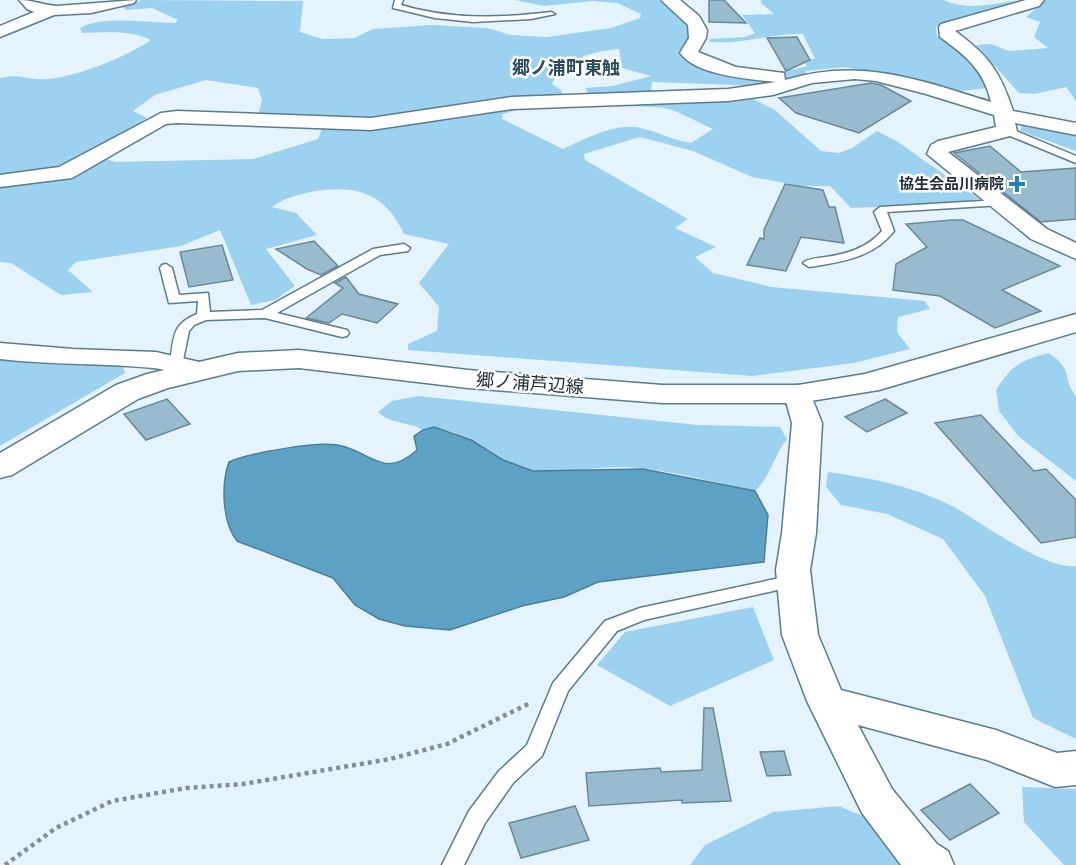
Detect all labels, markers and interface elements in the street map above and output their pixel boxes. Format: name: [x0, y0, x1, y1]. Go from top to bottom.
district label: 郷ノ浦町東触: [512, 56, 620, 81]
place label: 協生会品川病院: [899, 174, 1004, 195]
marker: 協生会品川病院: [1008, 175, 1026, 193]
street label: 郷ノ浦芦辺線: [475, 368, 585, 400]

